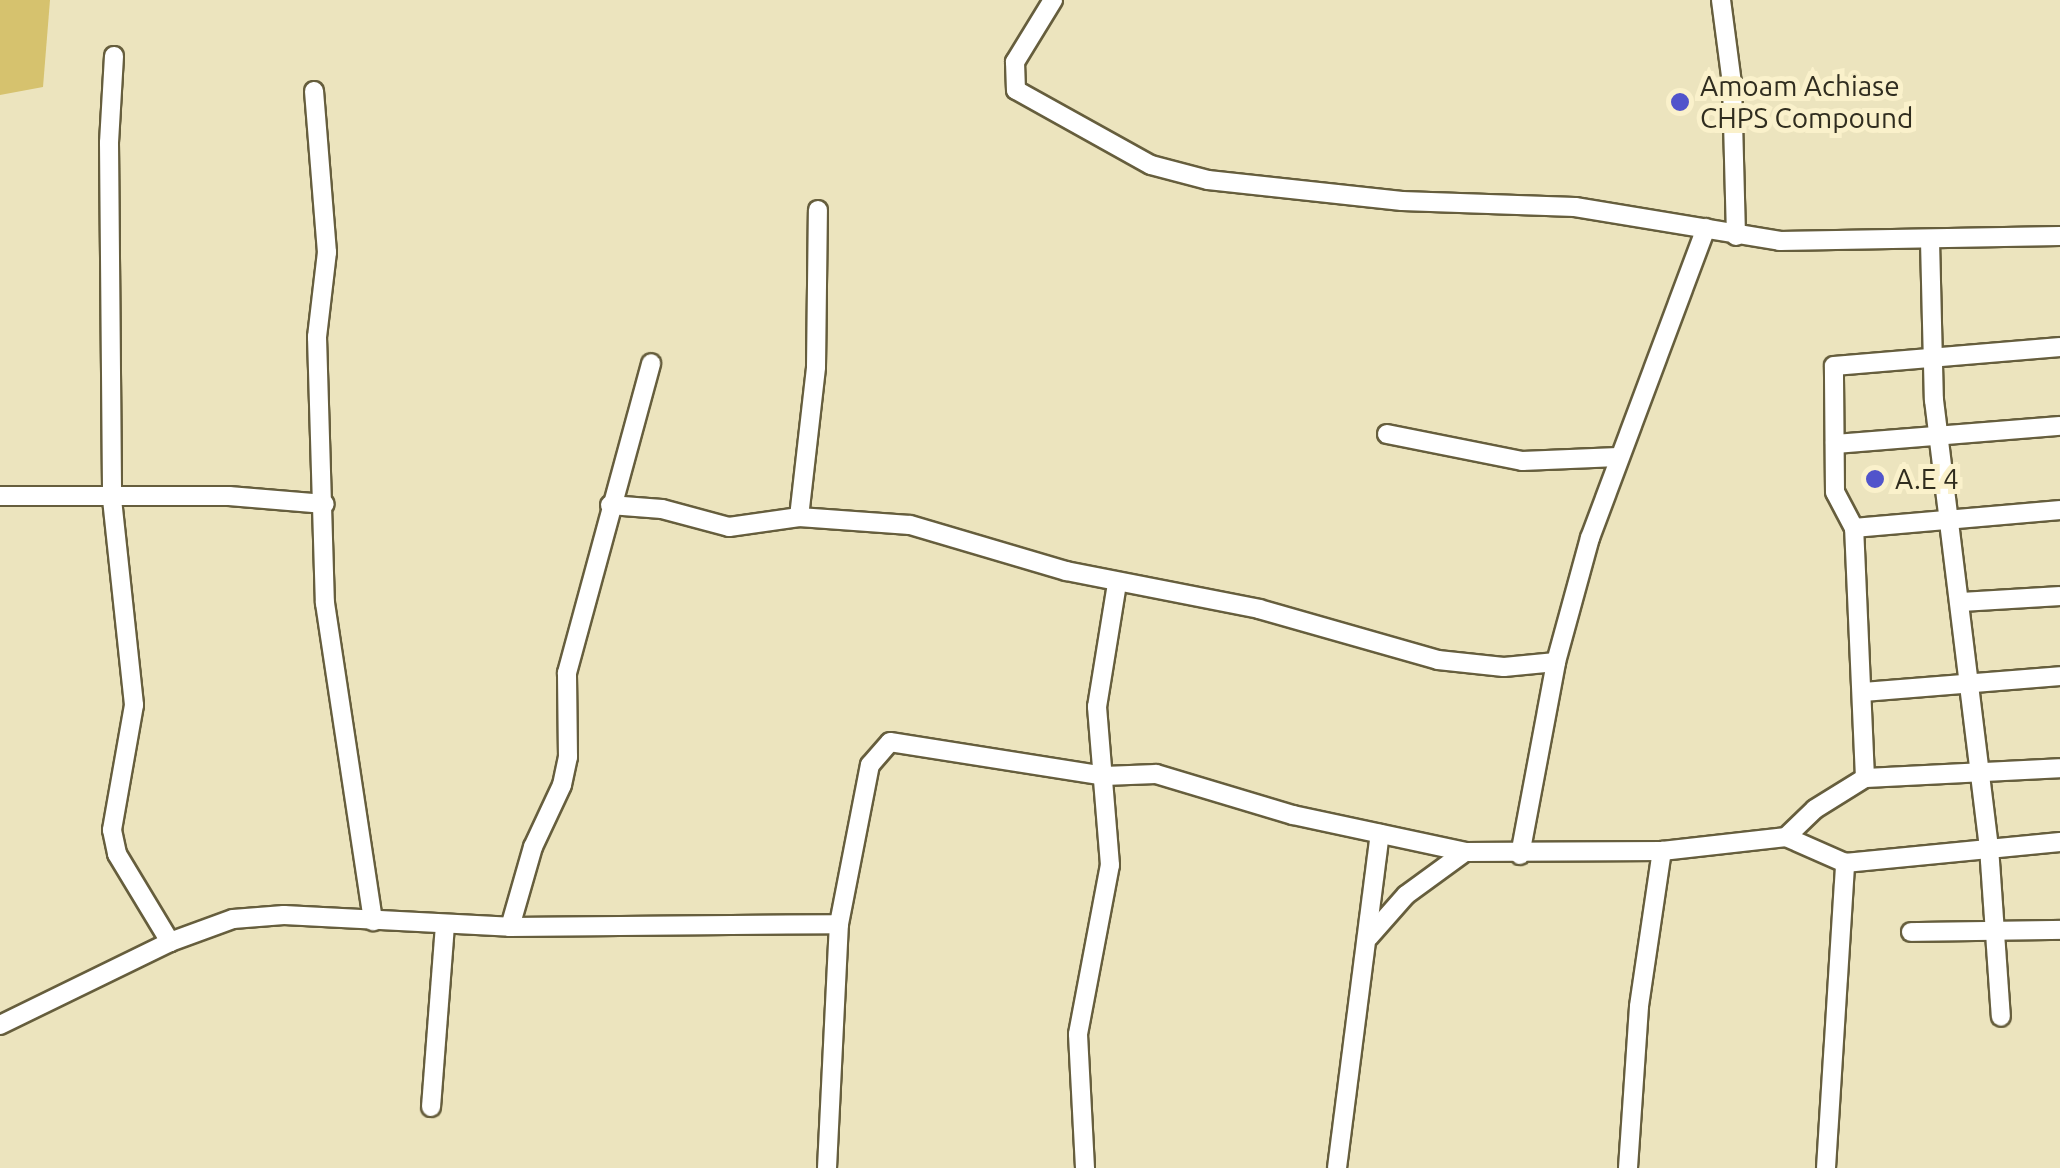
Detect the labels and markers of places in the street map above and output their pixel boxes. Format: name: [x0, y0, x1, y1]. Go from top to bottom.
place label: Amoam Achiase CHPS Compound: [1700, 69, 1913, 135]
marker: Amoam Achiase CHPS Compound: [1669, 91, 1691, 113]
place label: A.E 4: [1895, 462, 1959, 496]
marker: A.E 4: [1864, 468, 1886, 490]

